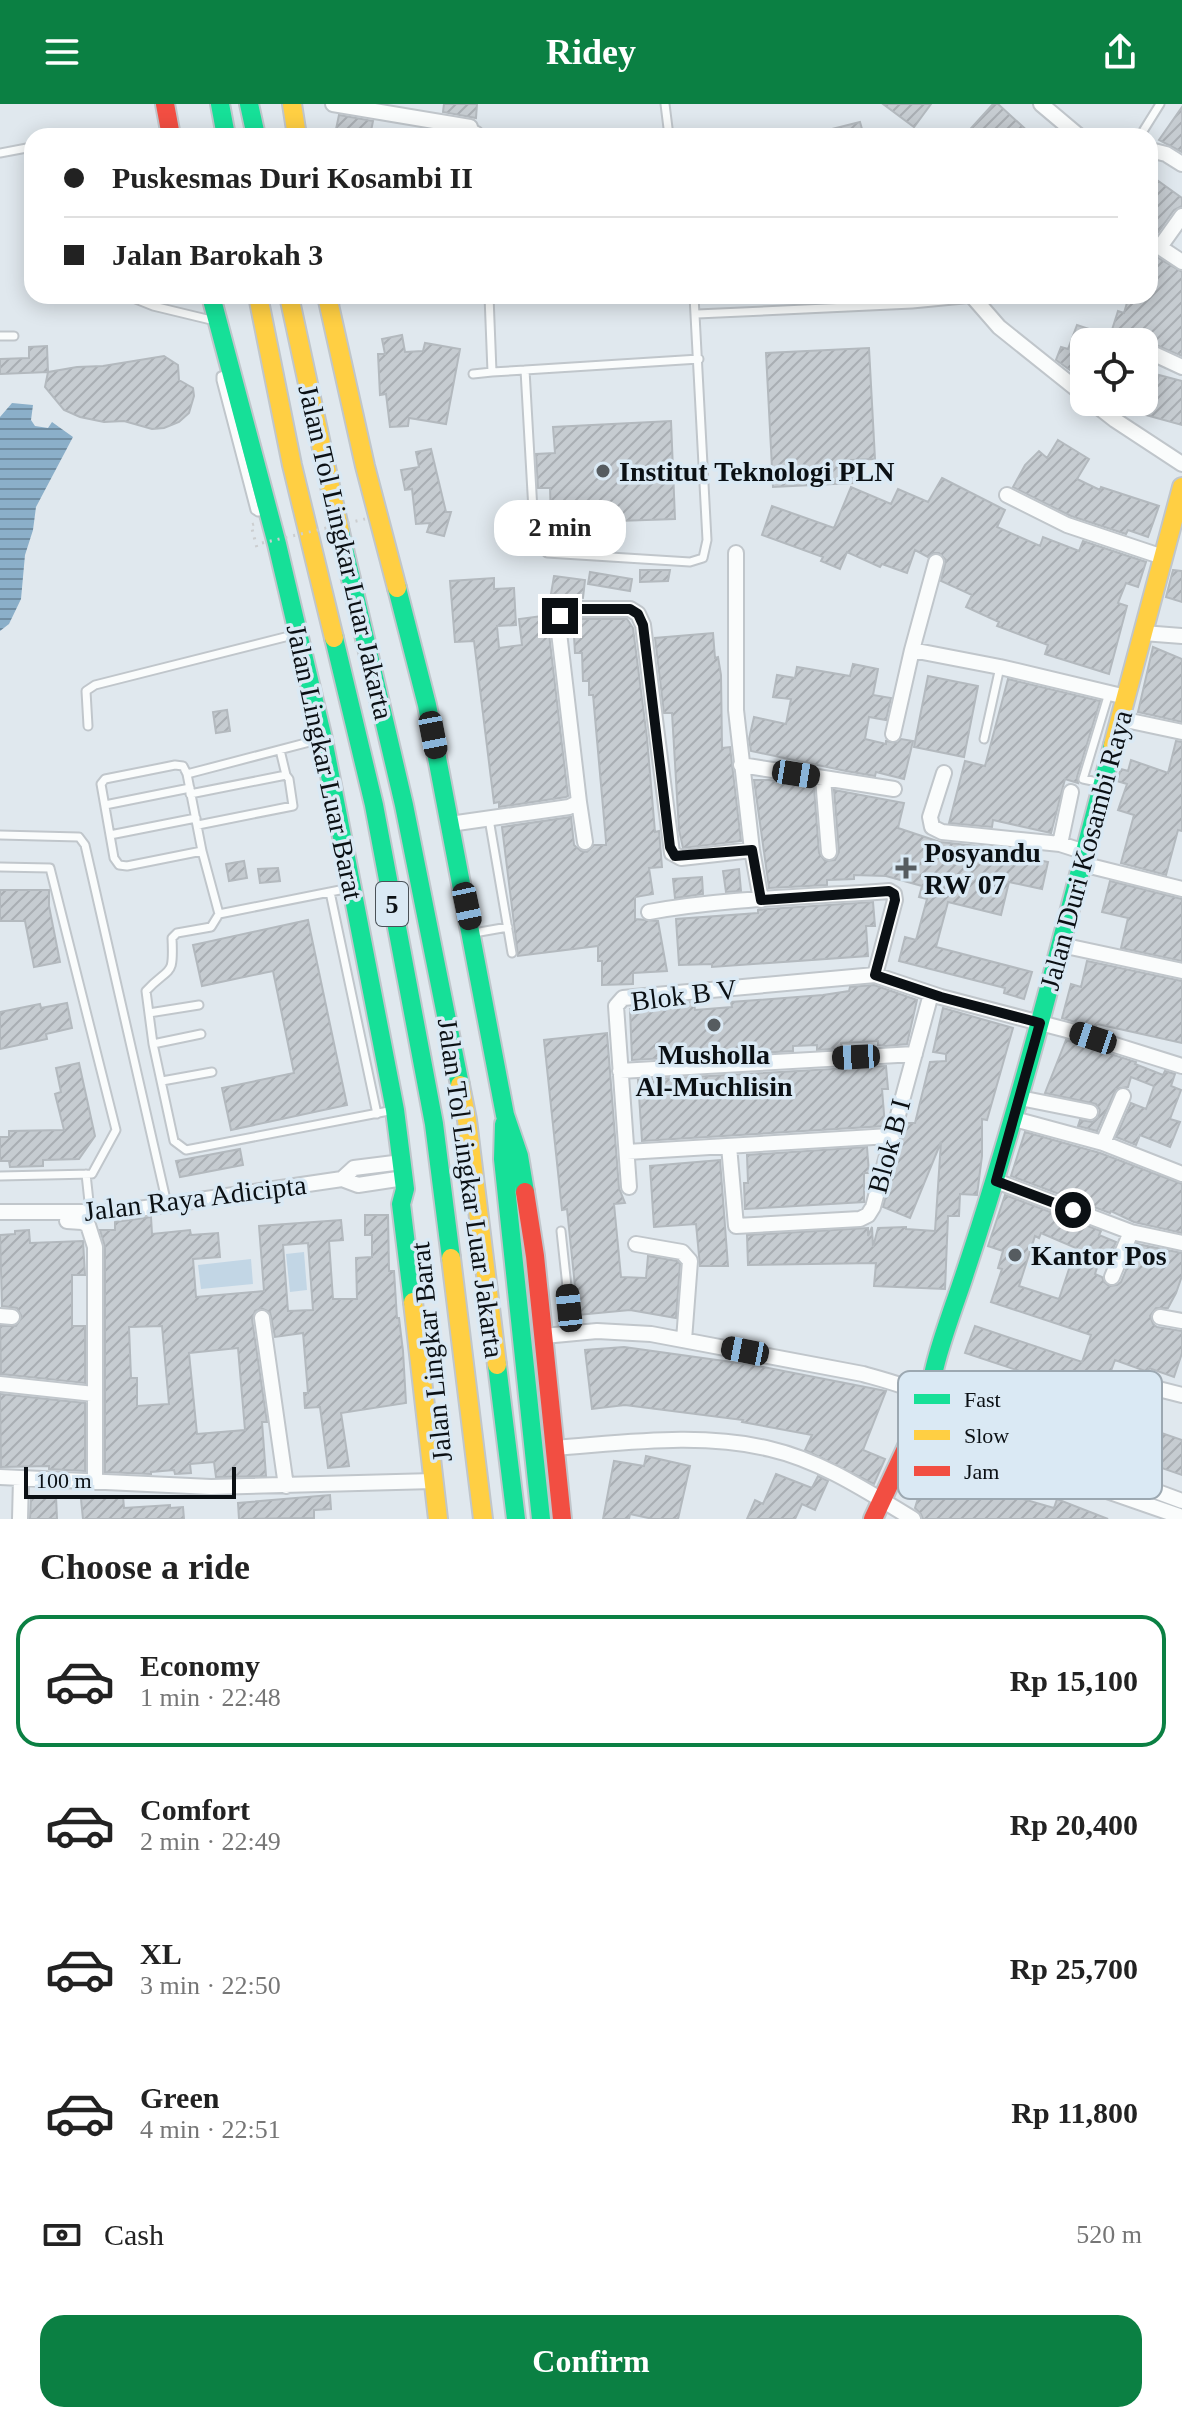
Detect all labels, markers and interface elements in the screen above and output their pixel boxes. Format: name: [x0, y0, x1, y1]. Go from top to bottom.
icon: menu: [40, 30, 84, 74]
icon: share: [1098, 30, 1142, 74]
text: Ridey: [546, 32, 636, 72]
text: Puskesmas Duri Kosambi II: [112, 161, 473, 194]
text: Jalan Barokah 3: [112, 238, 323, 271]
map controls: [1070, 328, 1158, 416]
button: locate: [1070, 328, 1158, 416]
street label: Jalan Tol Lingkar Luar Jakarta: [292, 382, 400, 723]
place label: Institut Teknologi PLN: [619, 456, 894, 487]
marker: Institut Teknologi PLN: [594, 462, 612, 480]
callout: 2 min: [494, 500, 626, 556]
text: 2 min: [529, 513, 591, 542]
route end: [542, 598, 578, 634]
street label: Jalan Lingkar Luar Barat: [281, 622, 369, 903]
street label: Jalan Duri Kosambi Raya: [1034, 706, 1138, 993]
car: [417, 709, 449, 761]
car: [770, 758, 822, 790]
place label: Posyandu RW 07: [924, 837, 1041, 900]
marker: Posyandu RW 07: [895, 857, 917, 879]
car: [450, 880, 484, 932]
road number: 5: [376, 882, 408, 926]
street label: Blok B V: [629, 973, 739, 1017]
street label: Jalan Tol Lingkar Luar Jakarta: [432, 1016, 510, 1360]
marker: Musholla Al-Muchlisin: [705, 1016, 723, 1034]
car: [1066, 1019, 1120, 1057]
place label: Musholla Al-Muchlisin: [635, 1039, 793, 1102]
car: [831, 1044, 881, 1070]
street label: Blok B I: [862, 1095, 916, 1197]
street label: Jalan Raya Adicipta: [82, 1169, 309, 1227]
route start: [1055, 1192, 1091, 1228]
street label: Jalan Lingkar Barat: [404, 1240, 458, 1463]
place label: Kantor Pos: [1031, 1240, 1167, 1271]
marker: Kantor Pos: [1006, 1246, 1024, 1264]
car: [555, 1283, 583, 1333]
car: [719, 1335, 771, 1367]
legend: [898, 1371, 1162, 1499]
text: Fast: [964, 1387, 1001, 1412]
text: Slow: [964, 1423, 1009, 1448]
text: Jam: [964, 1459, 999, 1484]
scale bar: [24, 1463, 236, 1499]
text: 100 m: [36, 1468, 92, 1493]
text: Choose a ride: [40, 1547, 250, 1587]
icon: car: [44, 1645, 116, 1717]
text: Economy: [140, 1649, 260, 1682]
text: Rp 15,100: [1010, 1664, 1138, 1697]
text: 1 min · 22:48: [140, 1683, 281, 1712]
icon: car: [44, 1789, 116, 1861]
text: Comfort: [140, 1793, 250, 1826]
text: Rp 20,400: [1010, 1808, 1138, 1841]
text: 2 min · 22:49: [140, 1827, 281, 1856]
icon: car: [44, 1933, 116, 2005]
text: XL: [140, 1937, 182, 1970]
text: Rp 25,700: [1010, 1952, 1138, 1985]
text: 3 min · 22:50: [140, 1971, 281, 2000]
icon: car: [44, 2077, 116, 2149]
text: Green: [140, 2081, 219, 2114]
text: Rp 11,800: [1011, 2096, 1138, 2129]
text: 4 min · 22:51: [140, 2115, 281, 2144]
icon: cash: [40, 2213, 84, 2257]
text: Cash: [104, 2218, 164, 2251]
text: 520 m: [1076, 2220, 1142, 2249]
button: Confirm: [40, 2315, 1142, 2407]

